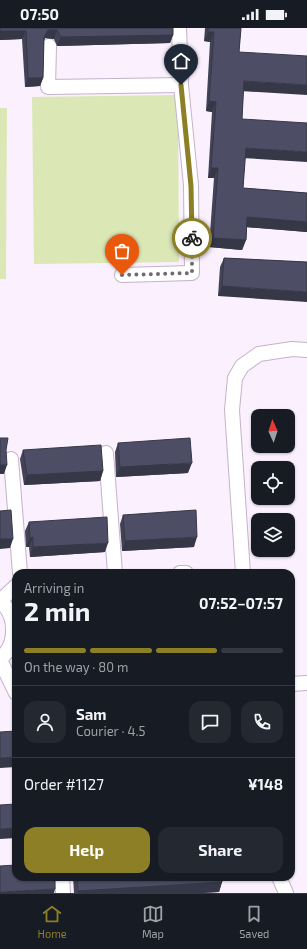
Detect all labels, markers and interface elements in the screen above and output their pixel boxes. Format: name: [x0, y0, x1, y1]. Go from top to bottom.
text: 07:50: [20, 5, 59, 23]
pin: [164, 44, 198, 85]
icon: home: [170, 50, 192, 72]
courier: [172, 218, 212, 258]
icon: bike: [181, 227, 203, 249]
pin: [105, 234, 139, 275]
icon: bag: [111, 240, 133, 262]
north arrow: [251, 409, 295, 453]
map controls: [251, 409, 295, 557]
button: locate: [251, 461, 295, 505]
button: layers: [251, 513, 295, 557]
text: Arriving in: [24, 580, 84, 596]
text: 07:52–07:57: [199, 594, 283, 612]
text: 2 min: [24, 595, 90, 626]
text: On the way · 80 m: [24, 659, 128, 675]
button: person: [24, 701, 66, 743]
button: chat: [189, 701, 231, 743]
button: phone: [241, 701, 283, 743]
text: Sam: [76, 705, 107, 723]
text: Courier · 4.5: [76, 723, 145, 739]
text: Order #1127: [24, 775, 104, 793]
text: ¥148: [248, 775, 283, 793]
button: Help: [24, 827, 150, 873]
button: Share: [158, 827, 283, 873]
tab: Home: [38, 903, 67, 940]
tab: Map: [142, 903, 164, 940]
tab: Saved: [239, 903, 269, 940]

